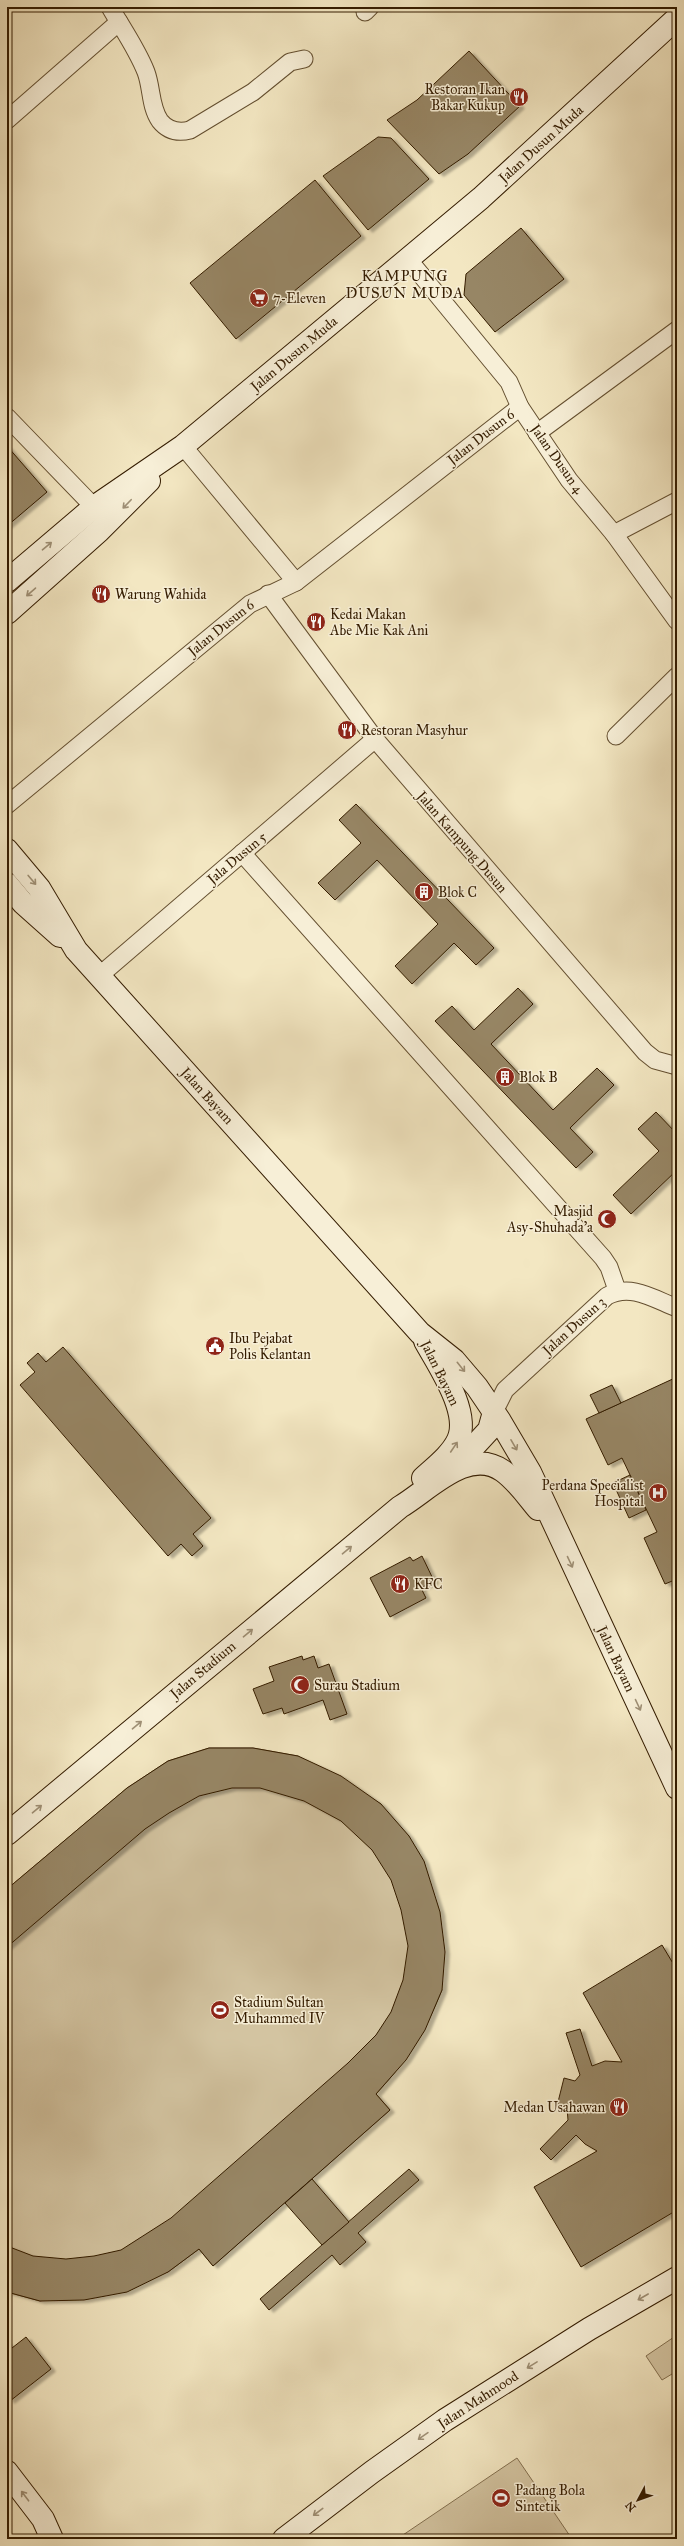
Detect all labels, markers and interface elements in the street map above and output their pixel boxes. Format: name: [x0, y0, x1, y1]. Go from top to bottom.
place label: Restoran Ikan Bakar Kukup: [424, 81, 505, 114]
restaurant icon: Restoran Ikan Bakar Kukup: [508, 86, 530, 108]
street label: Jalan Dusun Muda: [494, 102, 588, 188]
district label: KAMPUNG DUSUN MUDA: [346, 267, 464, 302]
supermarket icon: 7-Eleven: [248, 287, 270, 309]
place label: 7-Eleven: [273, 290, 326, 307]
street label: Jalan Dusun Muda: [246, 313, 341, 397]
street label: Jalan Dusun 6: [443, 405, 519, 470]
street label: Jalan Dusun 4: [525, 419, 588, 499]
one-way arrow: [122, 499, 131, 509]
one-way arrow: [42, 542, 53, 551]
restaurant icon: Warung Wahida: [90, 583, 112, 605]
place label: Warung Wahida: [115, 586, 207, 603]
one-way arrow: [26, 587, 36, 596]
street label: Jalan Dusun 6: [183, 596, 259, 662]
place label: Kedai Makan Abe Mie Kak Ani: [329, 606, 428, 639]
restaurant icon: Kedai Makan Abe Mie Kak Ani: [305, 611, 327, 633]
restaurant icon: Restoran Masyhur: [336, 719, 358, 741]
place label: Restoran Masyhur: [361, 722, 469, 739]
street label: Jalan Kampung Dusun: [411, 786, 511, 897]
street label: Jala Dusun 5: [202, 828, 271, 890]
one-way arrow: [28, 875, 37, 885]
building icon: Blok C: [413, 881, 435, 903]
place label: Blok C: [438, 884, 477, 901]
street label: Jalan Bayam: [175, 1063, 237, 1129]
building icon: Blok B: [494, 1066, 516, 1088]
place label: Blok B: [519, 1069, 558, 1086]
place label: Masjid Asy-Shuhada'a: [506, 1203, 593, 1236]
mosque icon: Masjid Asy-Shuhada'a: [596, 1208, 618, 1230]
street label: Jalan Dusun 3: [538, 1293, 610, 1361]
place label: Ibu Pejabat Polis Kelantan: [229, 1330, 311, 1363]
public building icon: Ibu Pejabat Polis Kelantan: [204, 1335, 226, 1357]
street label: Jalan Bayam: [415, 1336, 463, 1409]
one-way arrow: [456, 1362, 465, 1372]
one-way arrow: [510, 1439, 518, 1451]
one-way arrow: [450, 1441, 458, 1453]
place label: Perdana Specialist Hospital: [542, 1477, 644, 1510]
hospital icon: Perdana Specialist Hospital: [647, 1482, 669, 1504]
one-way arrow: [342, 1546, 353, 1555]
one-way arrow: [567, 1556, 574, 1568]
restaurant icon: KFC: [389, 1573, 411, 1595]
place label: KFC: [414, 1576, 443, 1593]
street label: Jalan Bayam: [592, 1622, 639, 1695]
one-way arrow: [242, 1629, 253, 1638]
street label: Jalan Stadium: [165, 1637, 240, 1704]
mosque icon: Surau Stadium: [289, 1674, 311, 1696]
place label: Surau Stadium: [314, 1677, 400, 1694]
one-way arrow: [635, 1699, 642, 1711]
one-way arrow: [131, 1721, 142, 1730]
one-way arrow: [31, 1804, 42, 1813]
place label: Stadium Sultan Muhammed IV: [234, 1994, 326, 2027]
sports icon: Stadium Sultan Muhammed IV: [209, 1999, 231, 2021]
restaurant icon: Medan Usahawan: [608, 2096, 630, 2118]
place label: Medan Usahawan: [503, 2099, 605, 2116]
one-way arrow: [637, 2294, 649, 2302]
one-way arrow: [527, 2361, 538, 2369]
street label: Jalan Mahmood: [433, 2368, 522, 2434]
one-way arrow: [418, 2432, 429, 2440]
north arrow: [618, 2480, 658, 2520]
place label: Padang Bola Sintetik: [515, 2482, 585, 2515]
sports icon: Padang Bola Sintetik: [490, 2487, 512, 2509]
one-way arrow: [21, 2490, 29, 2501]
text: N: [622, 2498, 639, 2514]
one-way arrow: [313, 2508, 324, 2516]

